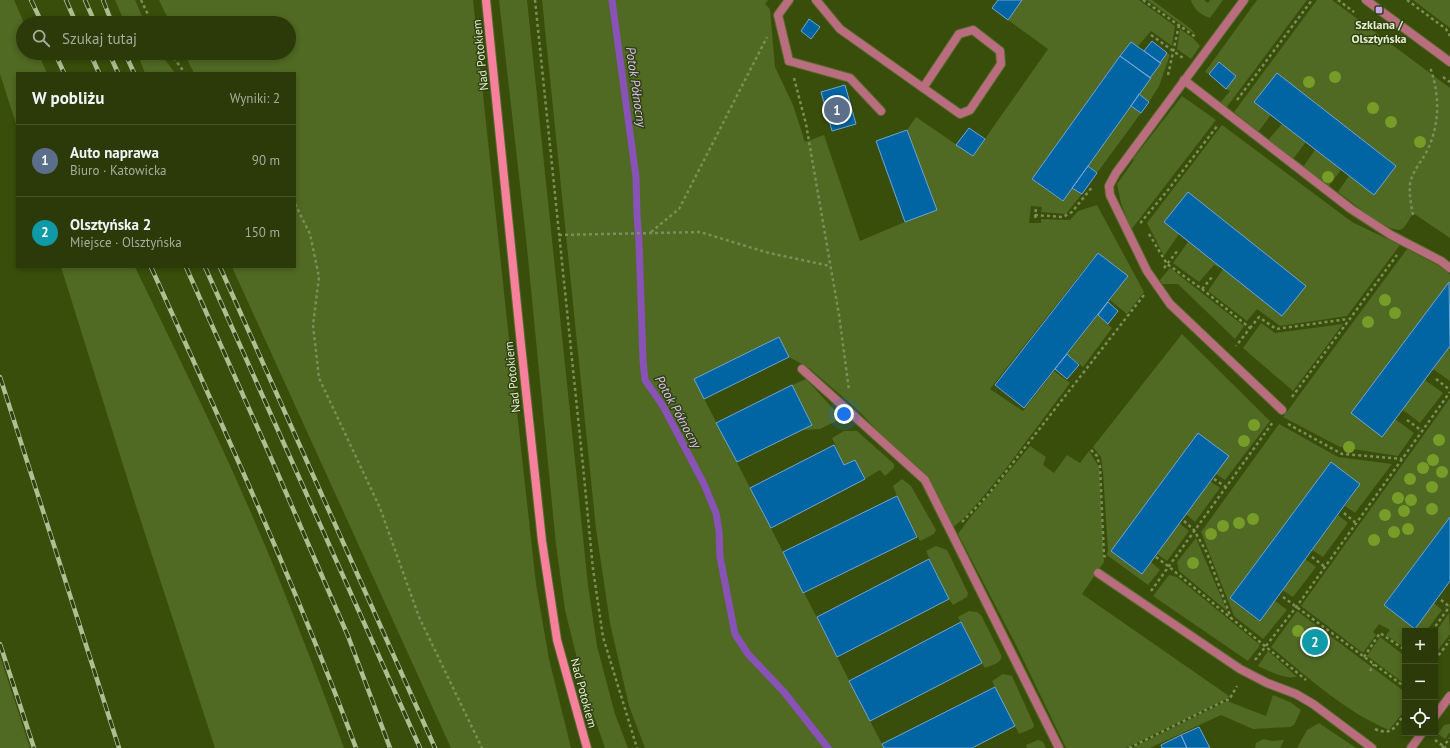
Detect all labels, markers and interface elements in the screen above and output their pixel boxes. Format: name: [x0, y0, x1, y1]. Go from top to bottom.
marker: Szklana / Olsztyńska: [1374, 5, 1384, 15]
search box: [16, 16, 296, 60]
place label: Szklana / Olsztyńska: [1351, 17, 1407, 46]
street label: Nad Potokiem: [469, 19, 491, 91]
icon: search: [30, 27, 52, 49]
text: Szukaj tutaj: [62, 29, 137, 48]
water label: Potok Północny: [622, 46, 650, 130]
text: W pobliżu: [32, 87, 104, 109]
text: Wyniki: 2: [230, 90, 280, 107]
pin: 1: [824, 95, 850, 125]
text: Auto naprawa: [70, 143, 159, 162]
text: 1: [41, 152, 49, 169]
text: 90 m: [252, 152, 280, 169]
text: Biuro · Katowicka: [70, 162, 167, 179]
text: Olsztyńska 2: [70, 215, 151, 234]
text: 2: [41, 224, 49, 241]
text: 150 m: [245, 224, 280, 241]
text: Miejsce · Olsztyńska: [70, 234, 182, 251]
street label: Nad Potokiem: [501, 341, 523, 413]
water label: Potok Północny: [651, 372, 706, 453]
your location: [834, 404, 854, 424]
pin: 2: [1302, 627, 1328, 657]
map controls: [1402, 628, 1438, 736]
button: +: [1402, 628, 1438, 664]
street label: Nad Potokiem: [567, 656, 601, 730]
button: −: [1402, 664, 1438, 700]
button: locate: [1402, 700, 1438, 736]

